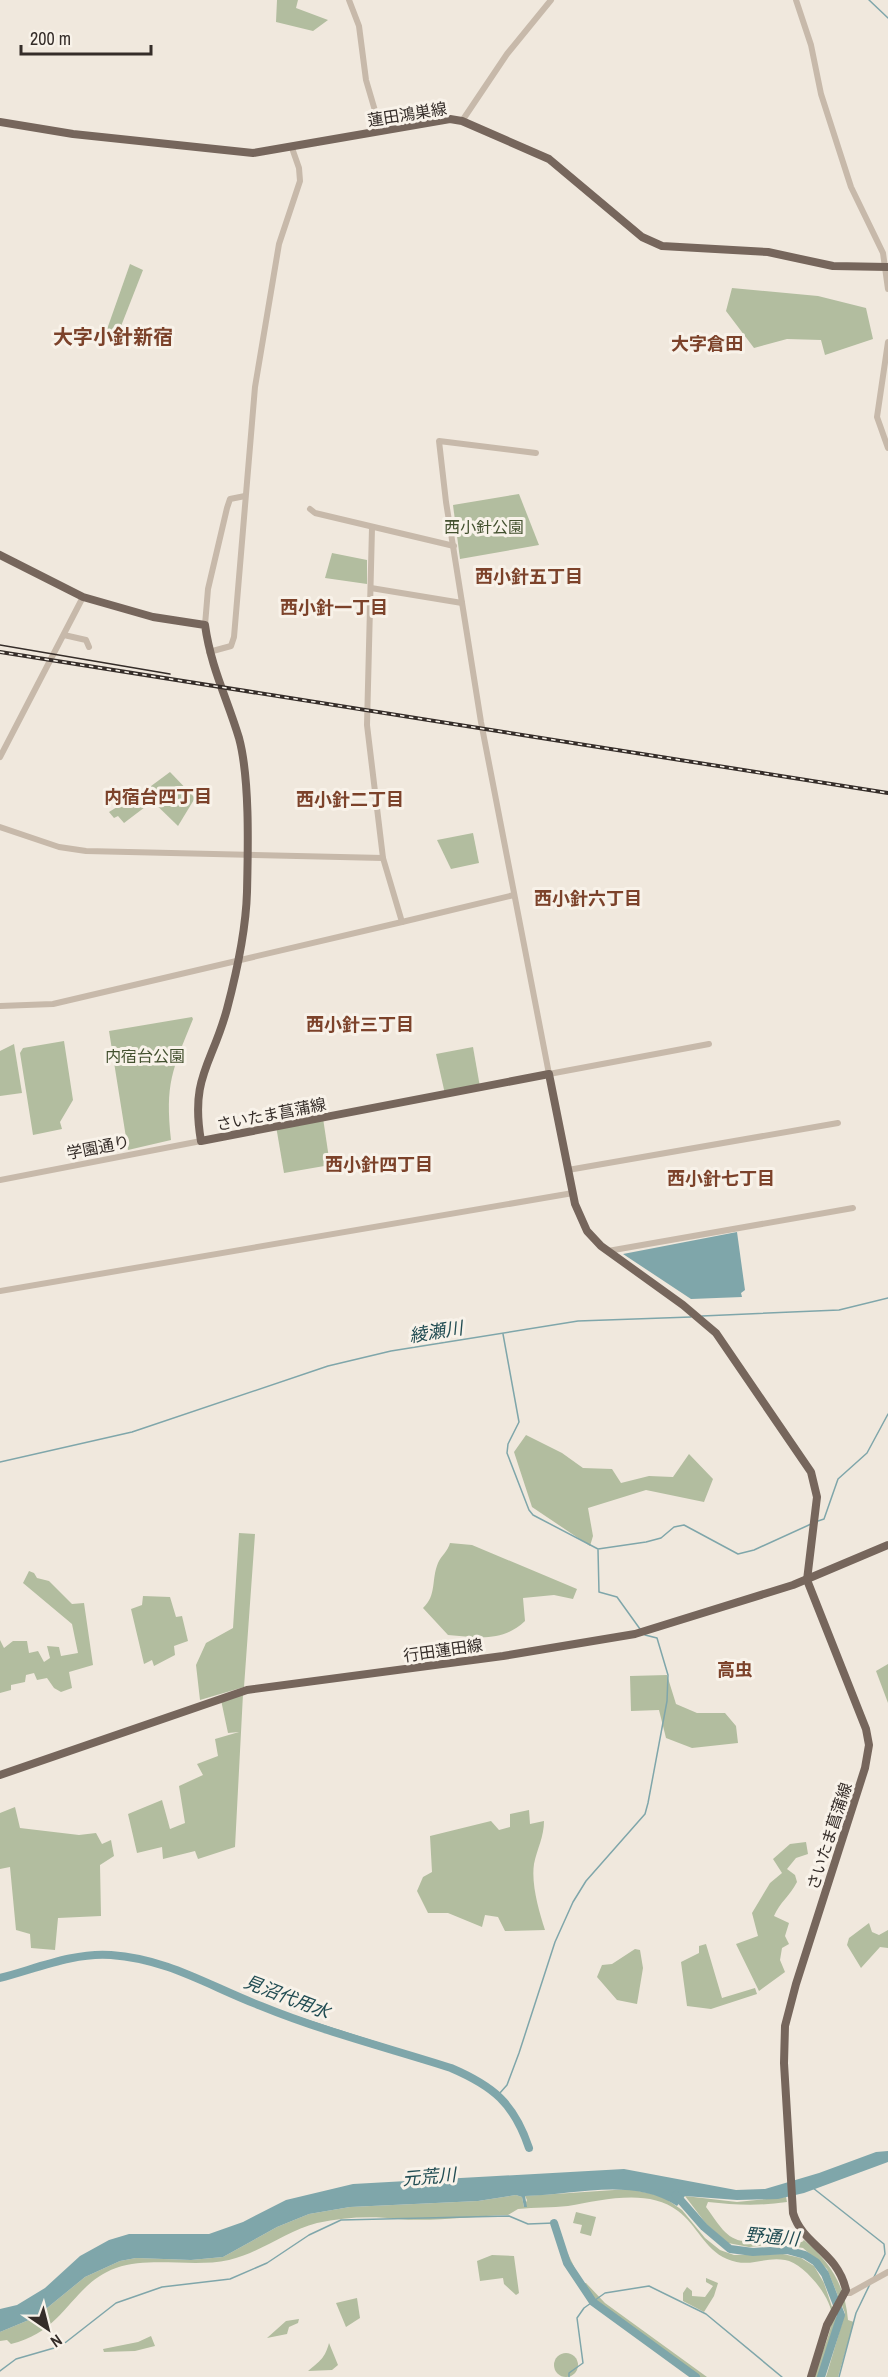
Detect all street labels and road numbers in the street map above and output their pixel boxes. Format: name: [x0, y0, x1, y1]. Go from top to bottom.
street label: 蓮田鴻巣線: [366, 97, 448, 131]
street label: さいたま菖蒲線: [214, 1093, 328, 1135]
street label: 学園通り: [64, 1130, 132, 1164]
street label: 行田蓮田線: [402, 1634, 484, 1666]
street label: さいたま菖蒲線: [801, 1780, 857, 1892]

